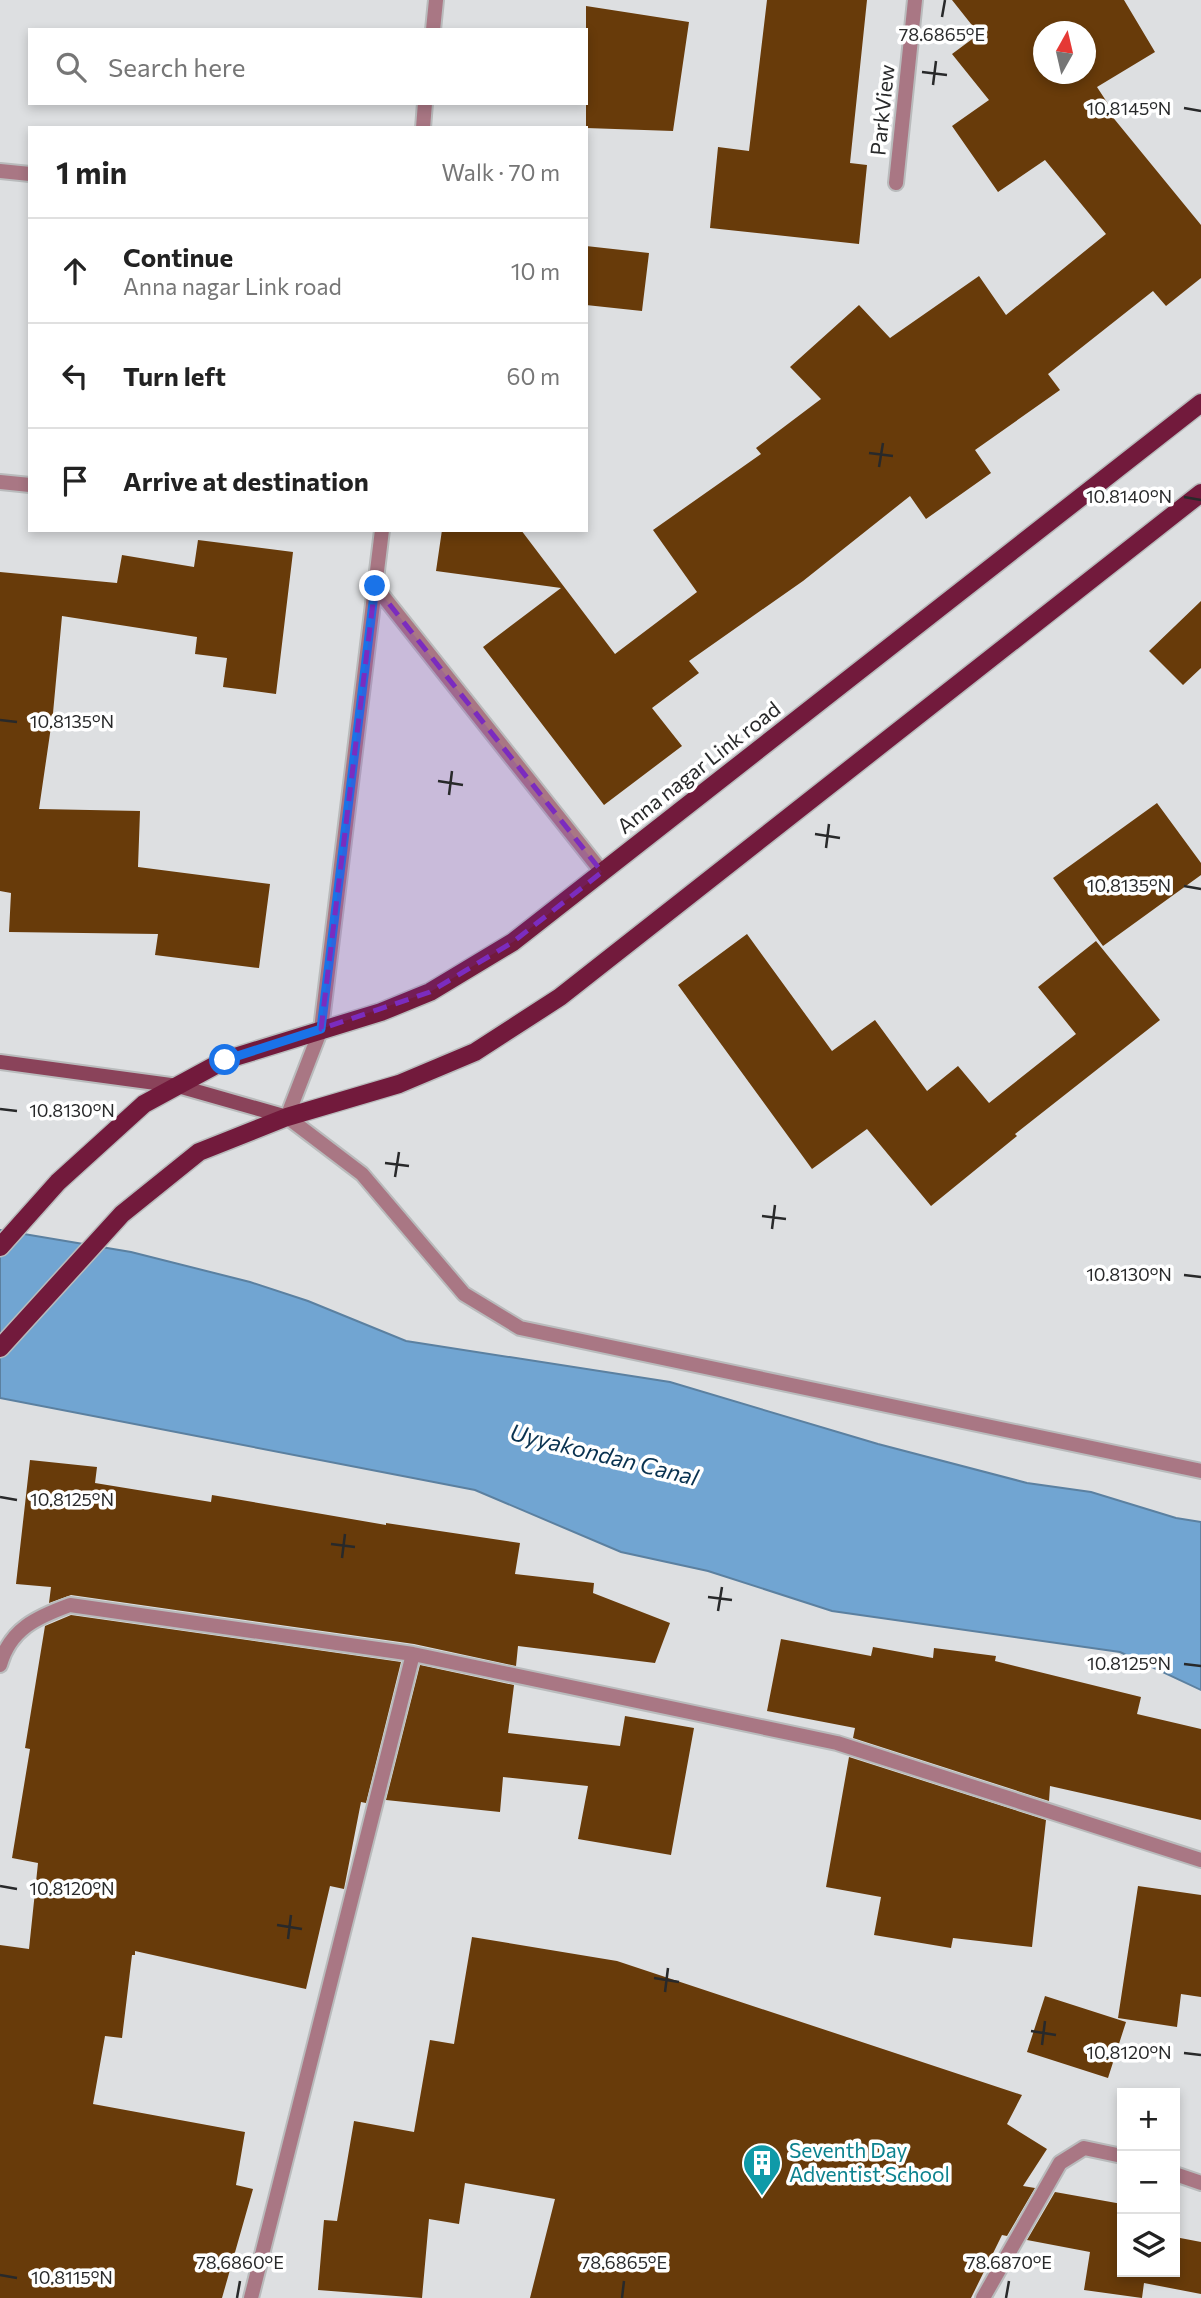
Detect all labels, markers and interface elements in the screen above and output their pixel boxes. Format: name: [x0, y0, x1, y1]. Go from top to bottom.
north arrow: [1033, 21, 1096, 84]
text: 78.6865°E: [899, 23, 985, 45]
search box: [28, 28, 588, 105]
icon: search: [52, 48, 90, 86]
text: Search here: [108, 51, 246, 82]
street label: ParkView: [864, 63, 899, 157]
text: 10.8145°N: [1087, 97, 1171, 119]
text: 1 min: [56, 153, 127, 190]
text: Walk · 70 m: [442, 158, 560, 186]
text: Continue: [123, 241, 233, 272]
icon: ahead: [56, 252, 94, 290]
text: 10 m: [511, 257, 560, 285]
text: Anna nagar Link road: [123, 272, 342, 300]
icon: left: [56, 357, 94, 395]
text: Turn left: [123, 360, 226, 391]
text: 60 m: [507, 362, 560, 390]
icon: arrive: [56, 462, 94, 500]
text: Arrive at destination: [123, 465, 369, 496]
text: 10.8140°N: [1086, 485, 1172, 507]
route end: [359, 570, 390, 601]
street label: Anna nagar Link road: [612, 695, 784, 838]
text: 10.8135°N: [30, 710, 114, 732]
text: 10.8135°N: [1087, 874, 1171, 896]
route start: [209, 1044, 240, 1075]
text: 10.8130°N: [29, 1099, 115, 1121]
text: 10.8130°N: [1086, 1263, 1172, 1285]
water label: Uyyakondan Canal: [507, 1417, 702, 1491]
text: 10.8125°N: [30, 1488, 114, 1510]
text: 10.8125°N: [1087, 1652, 1171, 1674]
text: 10.8120°N: [29, 1877, 115, 1899]
text: 10.8120°N: [1086, 2041, 1172, 2063]
map controls: [1117, 2088, 1180, 2277]
button: +: [1117, 2088, 1180, 2151]
place label: Seventh Day Adventist School: [789, 2137, 950, 2186]
building icon: Seventh Day Adventist School: [741, 2142, 783, 2197]
button: −: [1117, 2151, 1180, 2214]
button: layers: [1117, 2214, 1180, 2277]
text: 78.6860°E: [196, 2251, 284, 2273]
text: 78.6865°E: [581, 2251, 667, 2273]
text: 78.6870°E: [966, 2251, 1052, 2273]
text: 10.8115°N: [31, 2266, 113, 2288]

